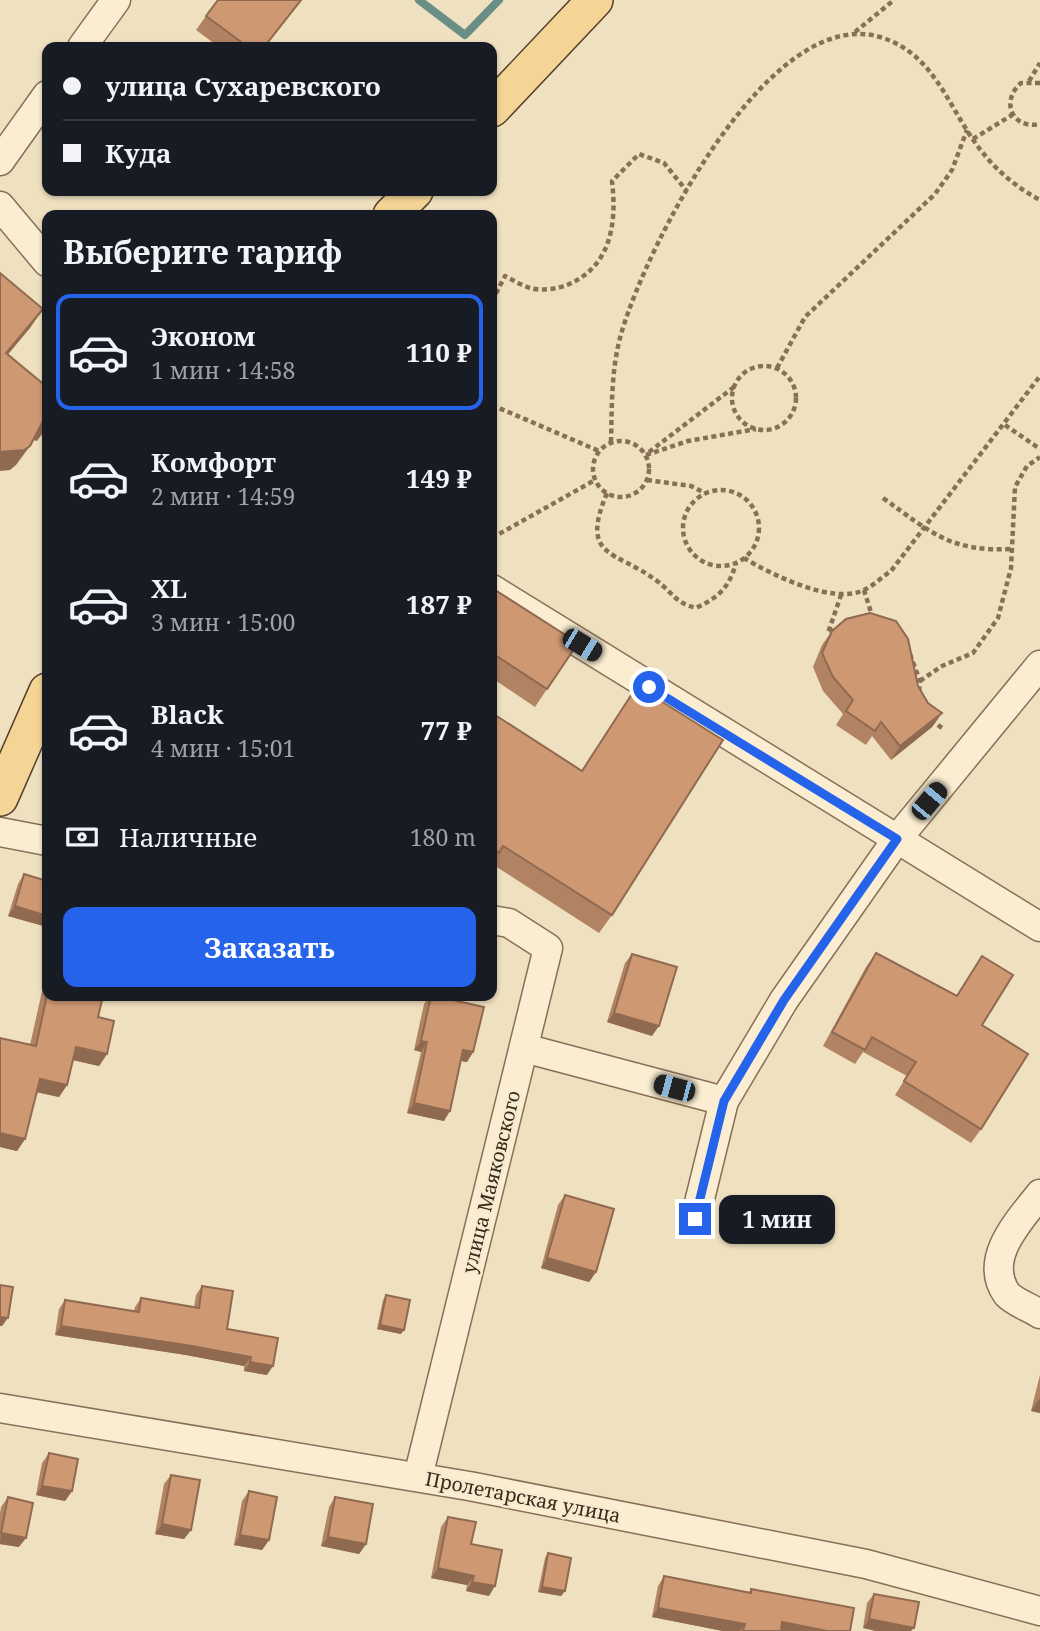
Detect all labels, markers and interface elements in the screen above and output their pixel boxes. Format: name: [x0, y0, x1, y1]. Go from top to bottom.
text: улица Сухаревского: [105, 68, 381, 104]
text: Куда: [105, 135, 171, 171]
text: Выберите тариф: [63, 230, 342, 273]
text: Эконом: [151, 318, 255, 354]
icon: car: [67, 321, 130, 384]
text: 110 ₽: [406, 334, 472, 370]
text: 1 мин · 14:58: [151, 354, 295, 386]
text: Комфорт: [151, 444, 276, 480]
icon: car: [67, 447, 130, 510]
text: 149 ₽: [406, 460, 472, 496]
text: 2 мин · 14:59: [151, 480, 295, 512]
text: XL: [151, 570, 187, 606]
icon: car: [67, 573, 130, 636]
text: 187 ₽: [406, 586, 472, 622]
text: 3 мин · 15:00: [151, 606, 295, 638]
car: [559, 625, 606, 665]
route start: [633, 671, 665, 703]
text: Black: [151, 696, 224, 732]
icon: car: [67, 699, 130, 762]
text: 77 ₽: [421, 712, 472, 748]
text: 4 мин · 15:01: [151, 732, 295, 764]
car: [908, 778, 951, 824]
icon: cash: [63, 818, 101, 856]
text: Наличные: [119, 819, 257, 855]
text: 180 m: [410, 821, 476, 853]
button: Заказать: [63, 907, 476, 987]
car: [651, 1072, 698, 1104]
street label: улица Маяковского: [456, 1088, 526, 1276]
callout: 1 мин: [720, 1194, 835, 1244]
route end: [679, 1203, 711, 1235]
text: 1 мин: [742, 1203, 812, 1235]
street label: Пролетарская улица: [423, 1465, 623, 1529]

